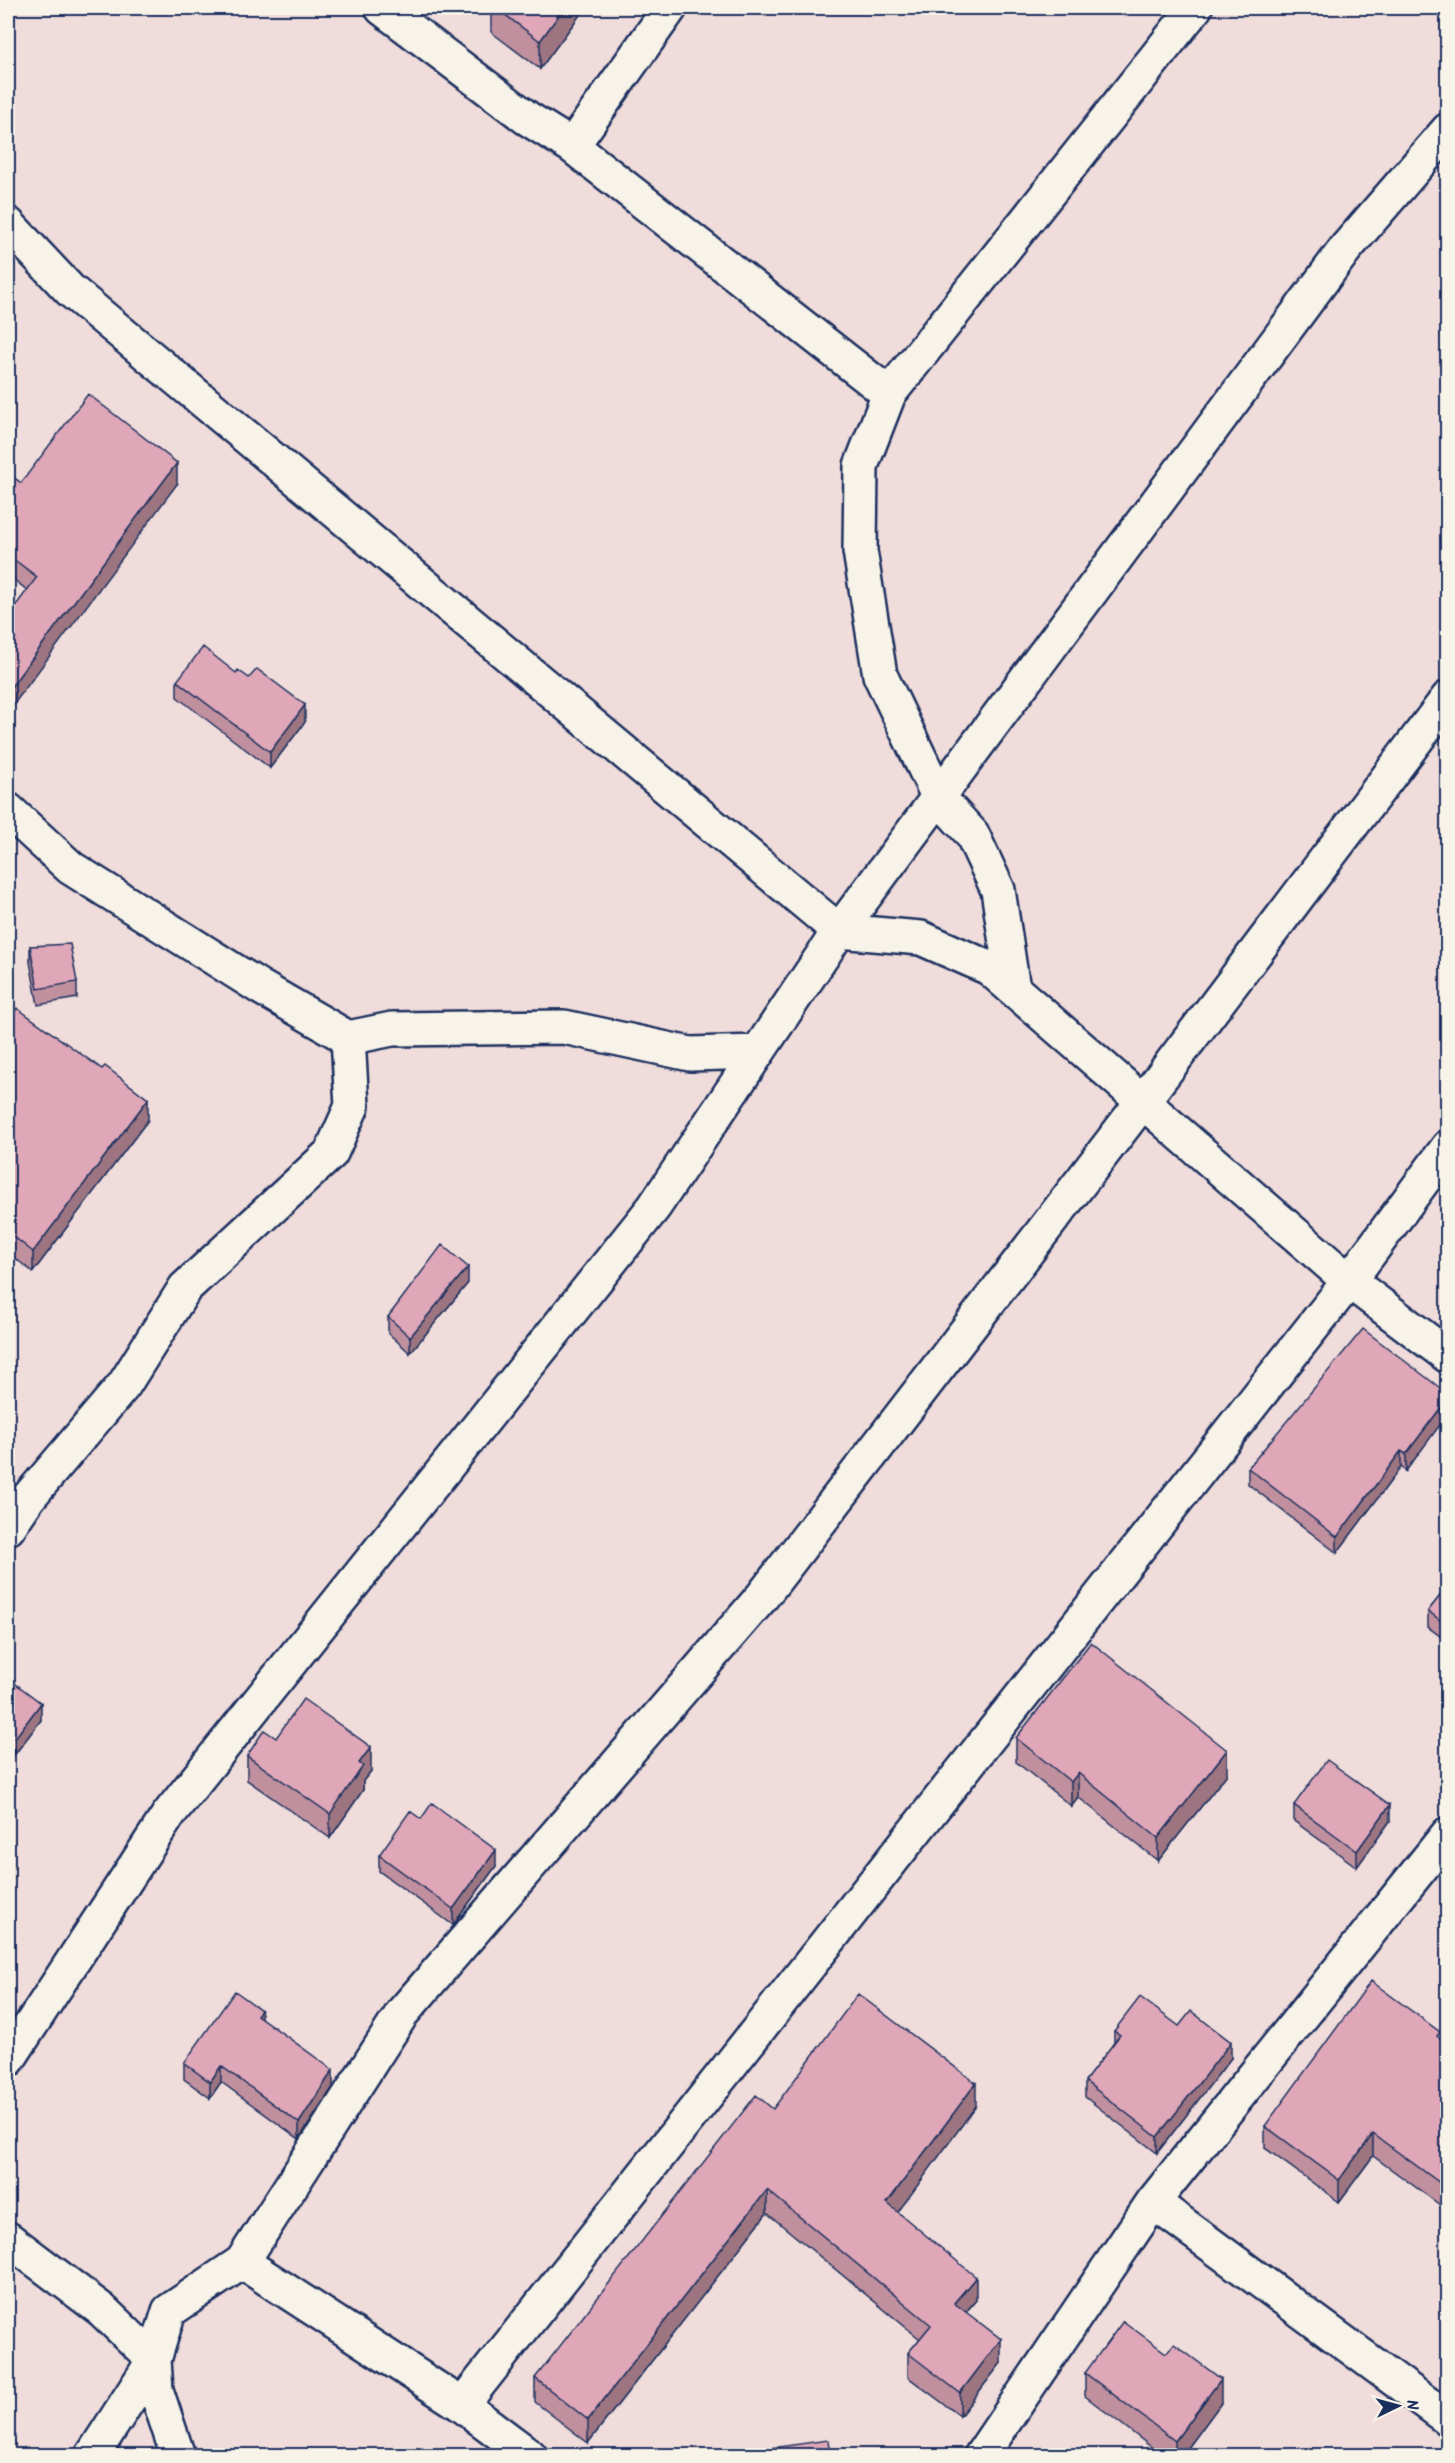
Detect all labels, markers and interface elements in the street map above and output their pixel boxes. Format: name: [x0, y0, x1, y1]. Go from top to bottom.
north arrow: [1368, 2376, 1428, 2436]
text: N: [1399, 2399, 1424, 2411]

